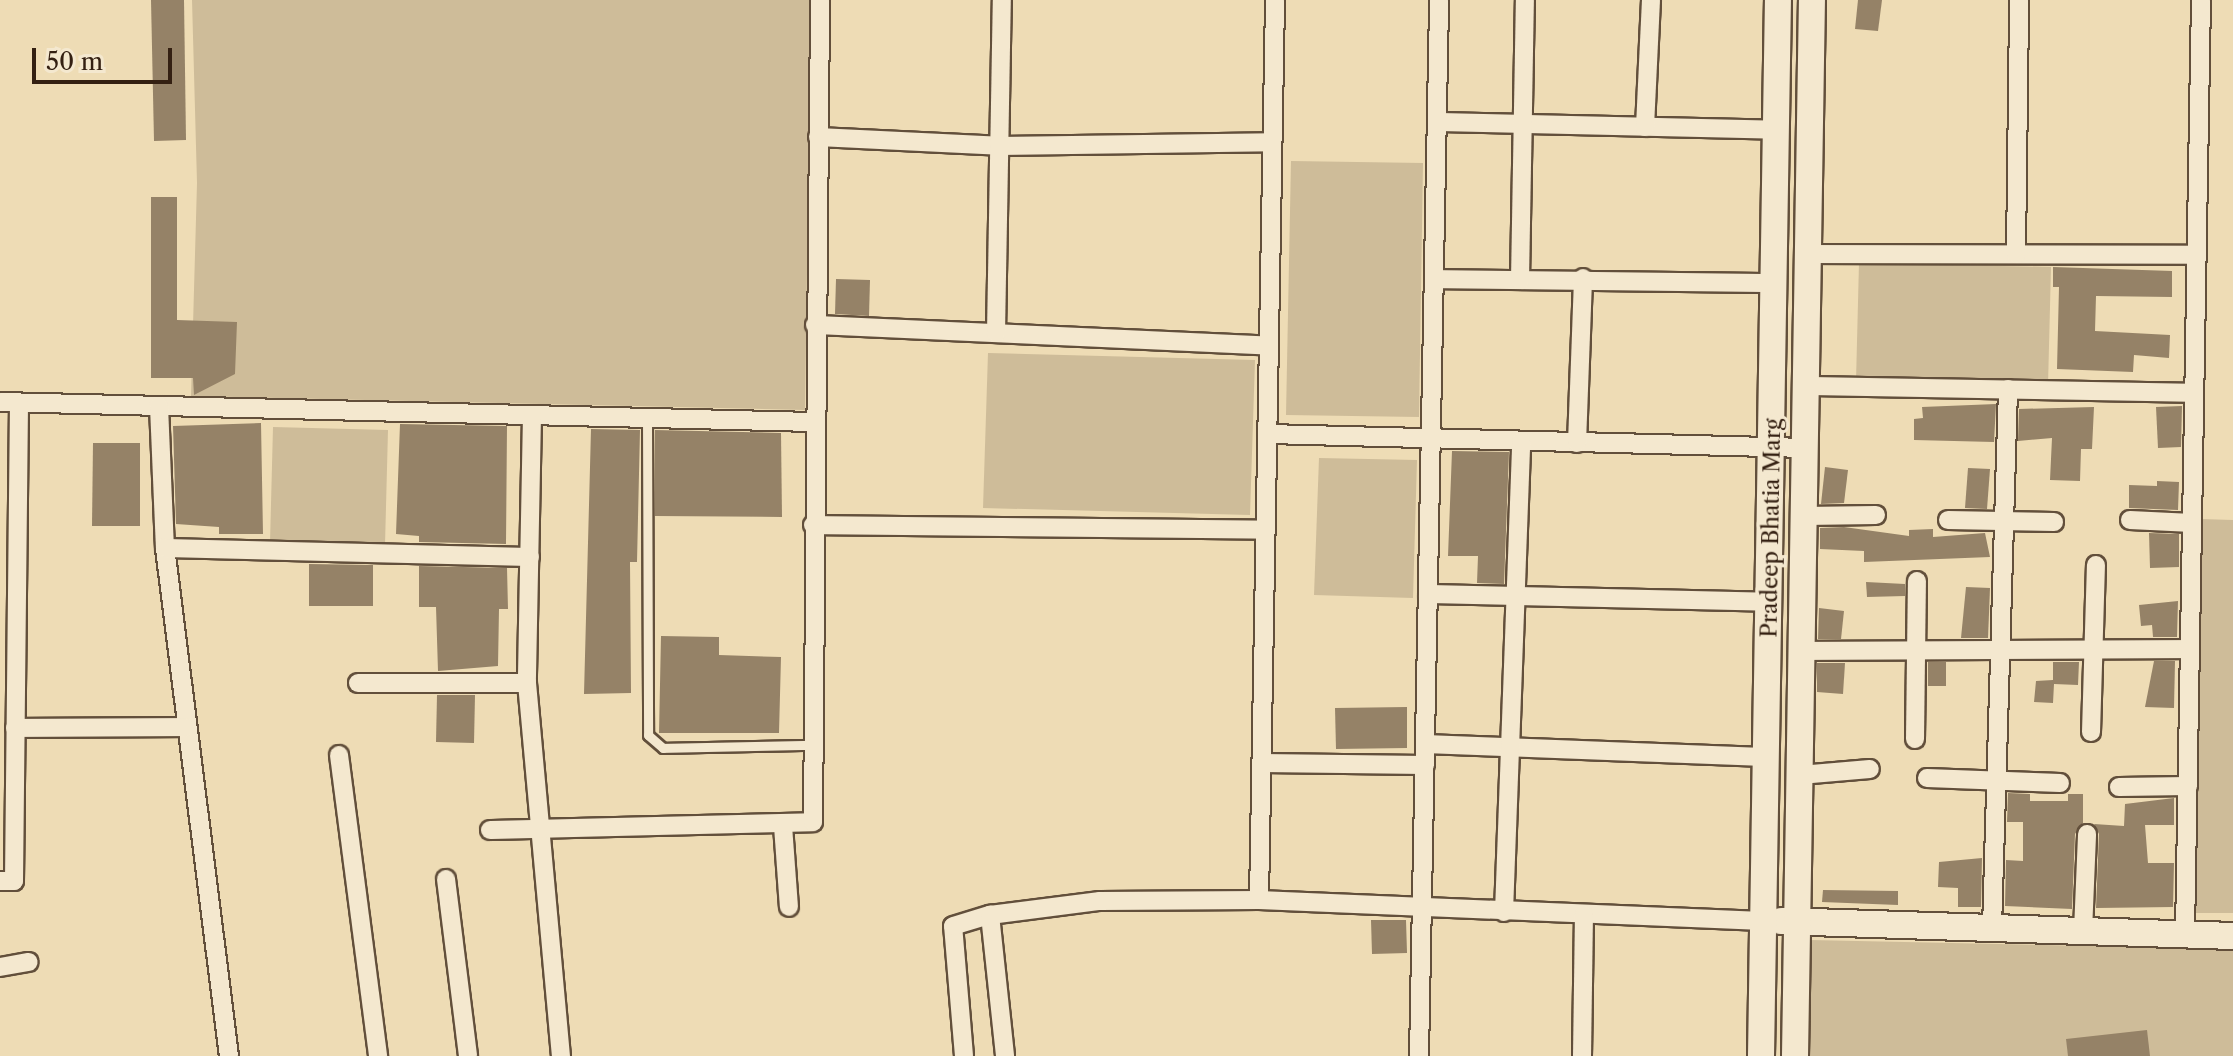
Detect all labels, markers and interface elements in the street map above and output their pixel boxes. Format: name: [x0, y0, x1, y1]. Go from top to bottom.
scale bar: [36, 32, 176, 82]
text: 50 m: [46, 47, 103, 76]
street label: Pradeep Bhatia Marg: [1756, 418, 1786, 638]

